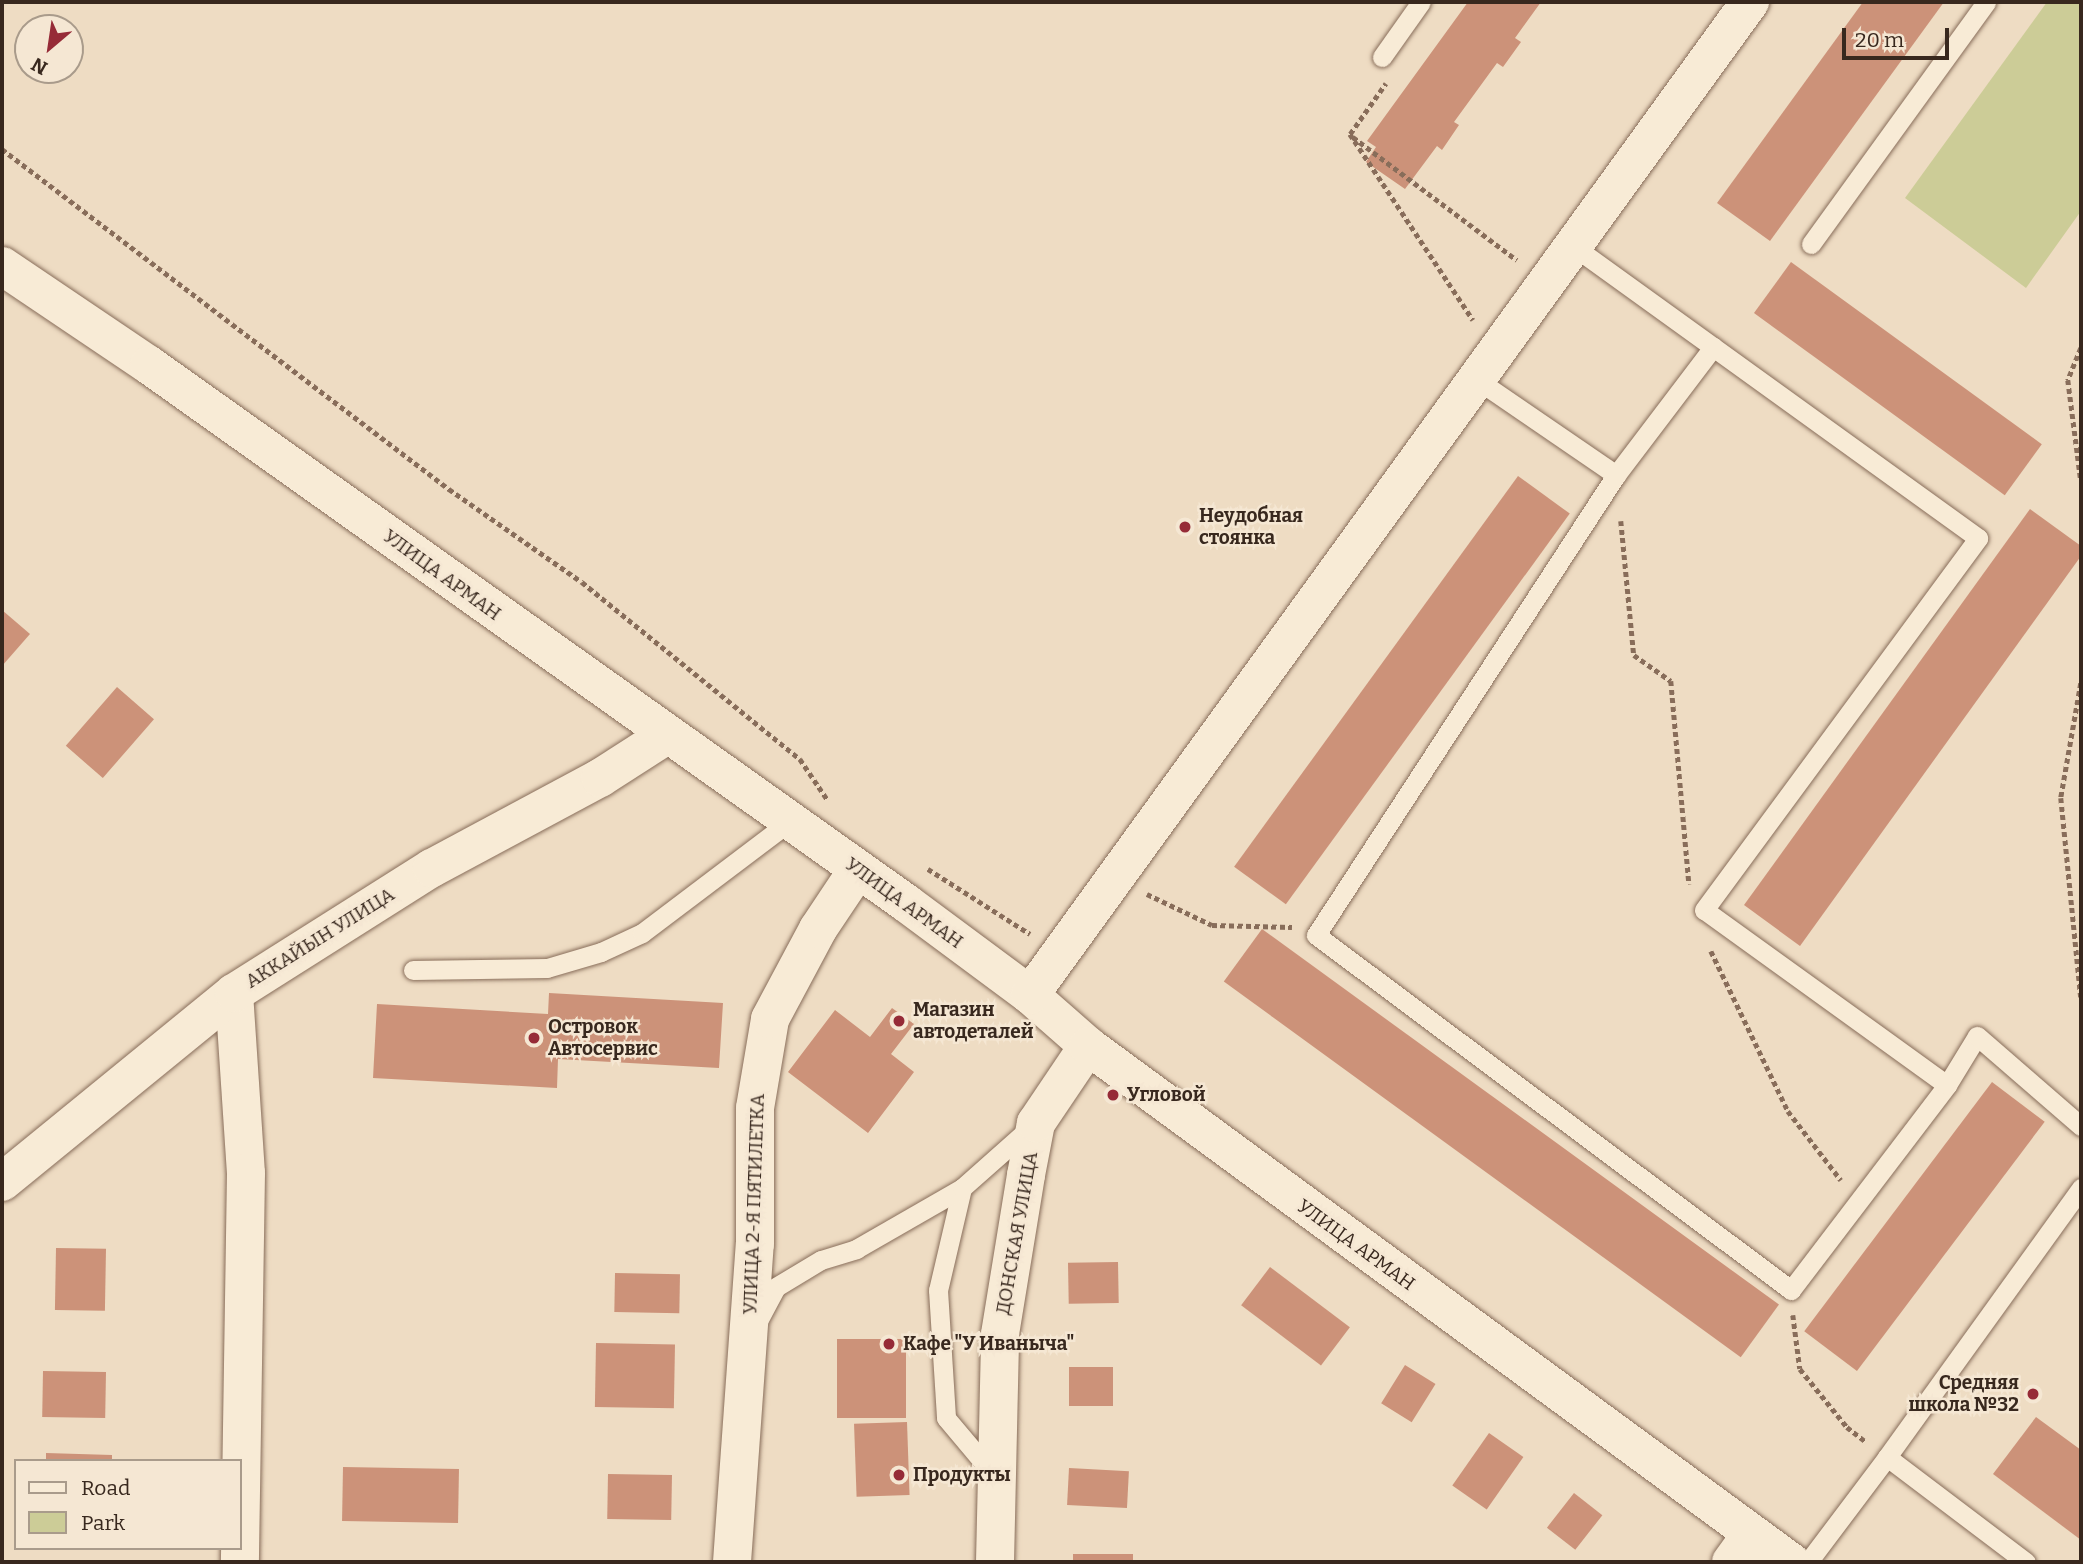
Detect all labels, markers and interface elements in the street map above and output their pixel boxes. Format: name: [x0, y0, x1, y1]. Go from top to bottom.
north arrow: [14, 14, 84, 84]
scale bar: [1845, 14, 1952, 58]
text: 20 m: [1855, 27, 1904, 53]
text: N: [28, 52, 52, 80]
place label: Неудобная стоянка: [1199, 505, 1303, 549]
marker: Неудобная стоянка: [1177, 519, 1193, 535]
street label: УЛИЦА АРМАН: [379, 525, 505, 625]
street label: УЛИЦА АРМАН: [841, 853, 967, 953]
street label: АККАЙЫН УЛИЦА: [241, 883, 399, 993]
place label: Магазин автодеталей: [913, 999, 1033, 1043]
marker: Магазин автодеталей: [891, 1013, 907, 1029]
place label: Островок Автосервис: [548, 1016, 658, 1060]
marker: Островок Автосервис: [526, 1030, 542, 1046]
place label: Угловой: [1127, 1084, 1206, 1106]
marker: Угловой: [1105, 1087, 1121, 1103]
street label: УЛИЦА 2-Я ПЯТИЛЕТКА: [739, 1093, 769, 1315]
street label: ДОНСКАЯ УЛИЦА: [991, 1150, 1043, 1316]
street label: УЛИЦА АРМАН: [1293, 1195, 1419, 1295]
place label: Кафе "У Иваныча": [903, 1333, 1075, 1355]
marker: Кафе "У Иваныча": [881, 1336, 897, 1352]
place label: Средняя школа №32: [1908, 1372, 2019, 1416]
marker: Средняя школа №32: [2025, 1386, 2041, 1402]
legend: [14, 1459, 242, 1550]
place label: Продукты: [913, 1464, 1011, 1486]
marker: Продукты: [891, 1467, 907, 1483]
text: Road: [81, 1475, 130, 1501]
text: Park: [81, 1510, 125, 1536]

